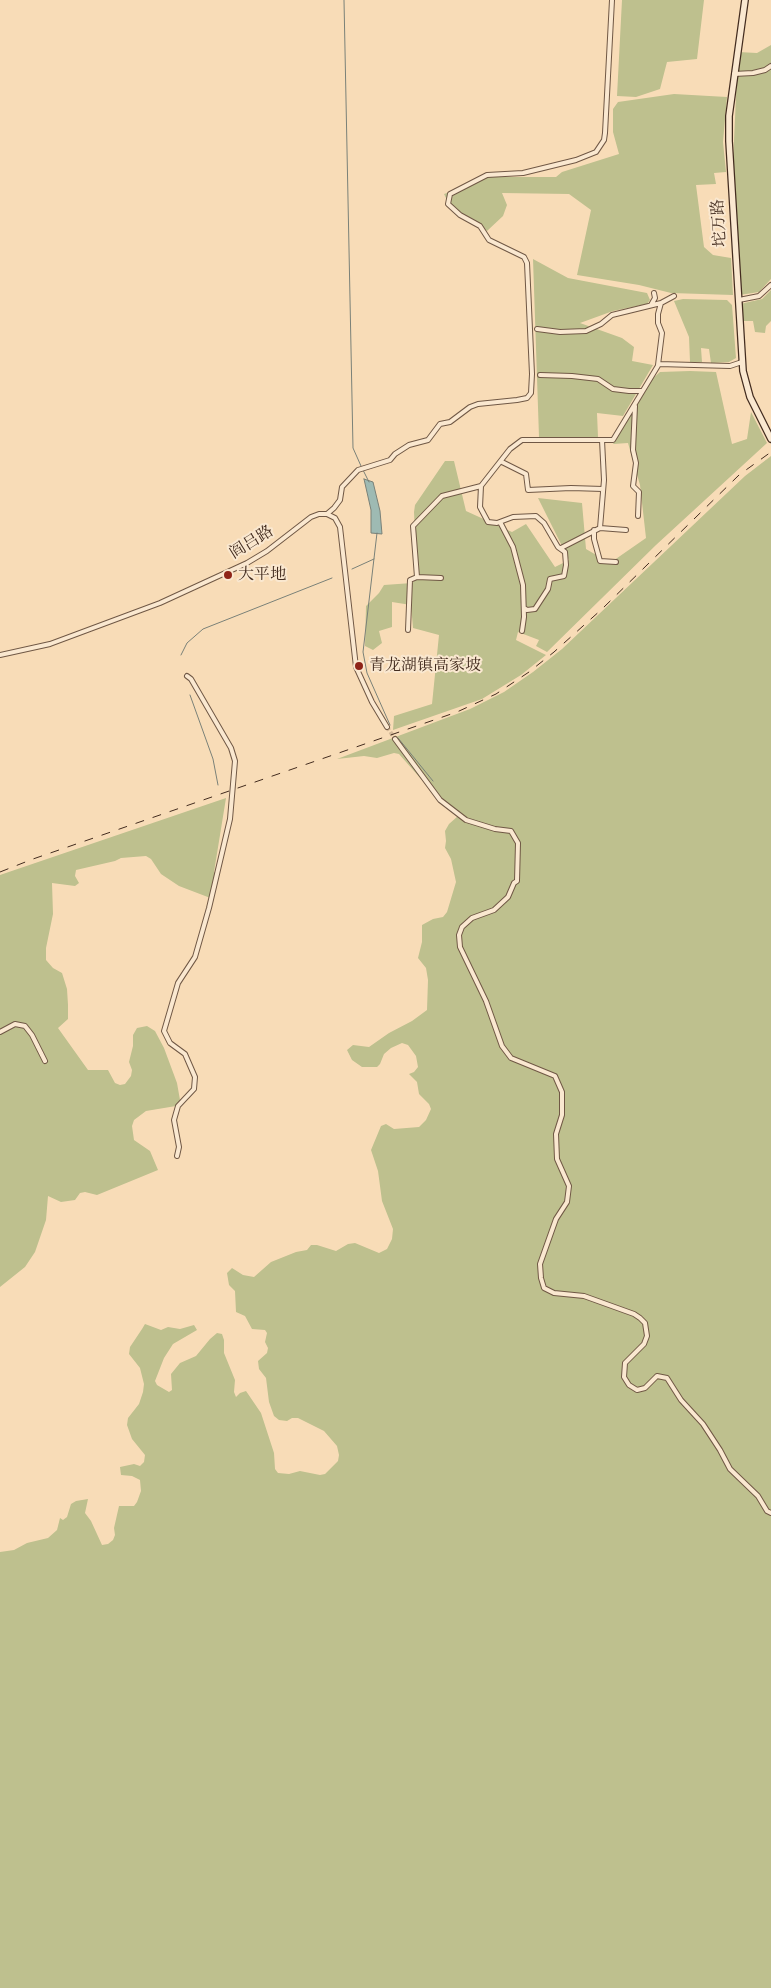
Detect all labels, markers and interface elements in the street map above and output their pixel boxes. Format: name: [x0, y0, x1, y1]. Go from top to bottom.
street label: 坨万路: [709, 198, 731, 248]
street label: 阎吕路: [227, 522, 277, 564]
place label: 大平地: [238, 565, 286, 585]
marker: 大平地: [222, 569, 234, 581]
place label: 青龙湖镇高家坡: [369, 656, 481, 676]
marker: 青龙湖镇高家坡: [353, 660, 365, 672]

